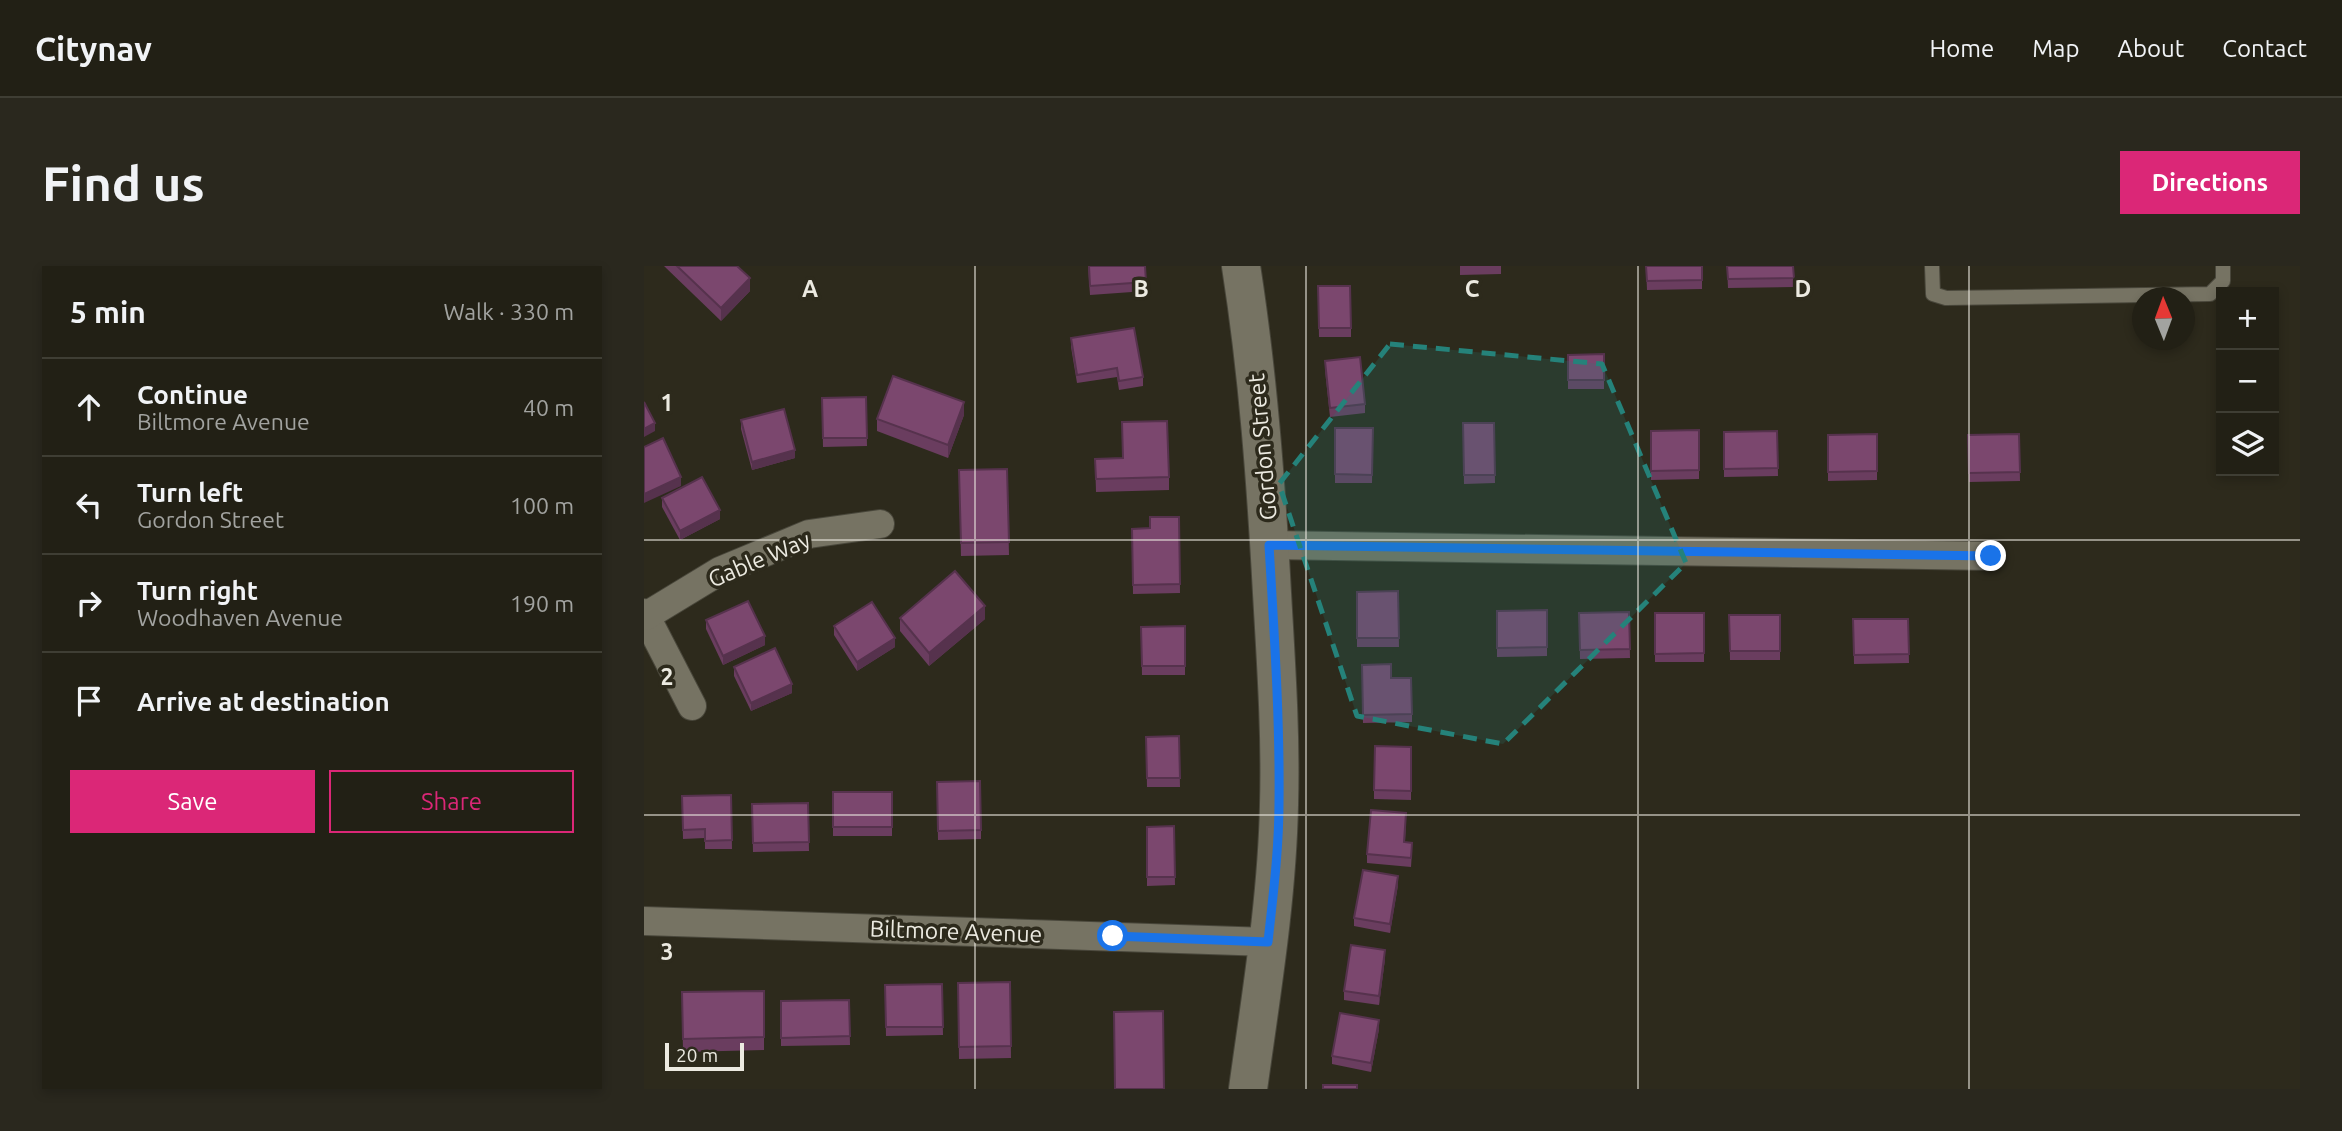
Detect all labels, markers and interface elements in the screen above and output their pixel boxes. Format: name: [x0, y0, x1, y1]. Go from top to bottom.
text: Citynav: [35, 30, 152, 67]
text: Home: [1929, 35, 1994, 62]
text: Map: [2032, 35, 2079, 62]
text: About: [2117, 35, 2184, 62]
text: Contact: [2222, 35, 2307, 62]
button: Directions: [2120, 151, 2300, 214]
text: Find us: [42, 155, 205, 210]
text: A: [802, 276, 818, 301]
text: B: [1133, 276, 1149, 301]
text: C: [1465, 276, 1480, 301]
text: D: [1795, 276, 1811, 301]
north arrow: [2132, 287, 2195, 350]
map controls: [2216, 287, 2279, 476]
button: +: [2216, 287, 2279, 350]
text: 5 min: [70, 295, 146, 329]
text: Walk · 330 m: [443, 299, 574, 324]
button: −: [2216, 350, 2279, 413]
street label: Gordon Street: [1243, 373, 1281, 521]
text: Continue: [137, 380, 248, 409]
icon: ahead: [70, 388, 108, 426]
text: 1: [661, 390, 673, 415]
text: 40 m: [523, 395, 574, 420]
text: Biltmore Avenue: [137, 409, 310, 434]
button: layers: [2216, 413, 2279, 476]
text: Turn left: [137, 478, 243, 507]
icon: left: [70, 486, 108, 524]
text: 100 m: [510, 493, 574, 518]
text: Gordon Street: [137, 507, 284, 532]
street label: Gable Way: [704, 526, 814, 592]
route end: [1975, 540, 2006, 571]
text: Turn right: [137, 576, 258, 605]
icon: right: [70, 584, 108, 622]
text: 190 m: [510, 591, 574, 616]
text: Woodhaven Avenue: [137, 605, 343, 630]
text: 2: [661, 664, 673, 689]
icon: arrive: [70, 682, 108, 720]
text: Arrive at destination: [137, 687, 390, 716]
button: Save: [70, 770, 315, 833]
button: Share: [329, 770, 574, 833]
street label: Biltmore Avenue: [869, 915, 1043, 947]
route start: [1097, 920, 1128, 951]
text: 3: [661, 939, 673, 964]
scale bar: [665, 1040, 744, 1072]
text: 20 m: [676, 1044, 718, 1066]

